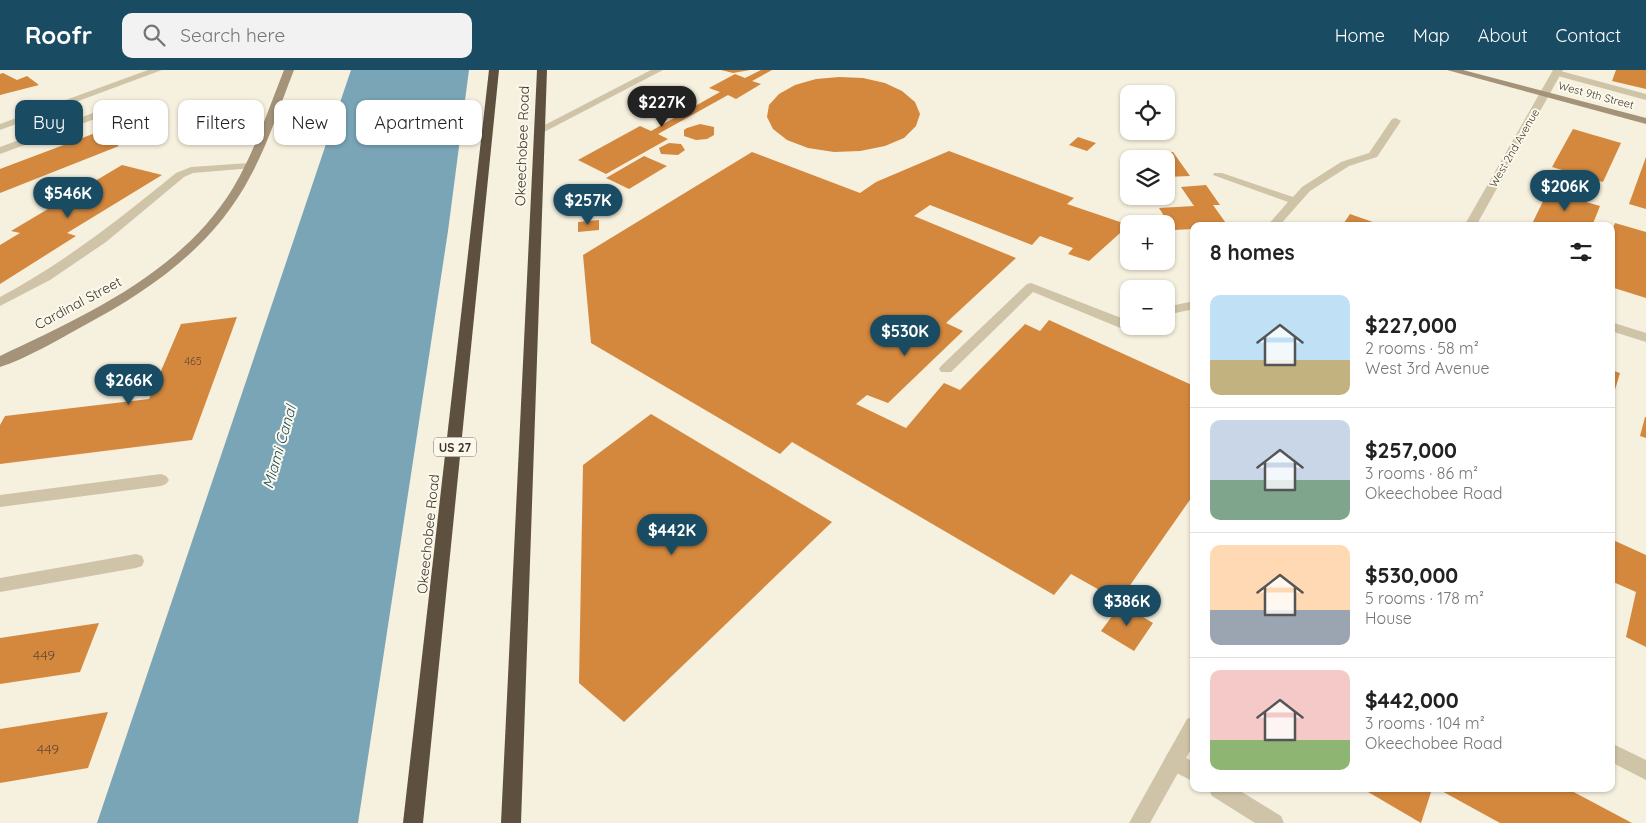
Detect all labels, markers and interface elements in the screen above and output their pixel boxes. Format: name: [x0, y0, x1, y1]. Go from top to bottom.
search box: [122, 13, 472, 58]
text: Roofr: [25, 20, 92, 50]
icon: search: [140, 21, 168, 49]
text: Search here: [180, 23, 285, 47]
text: Home: [1335, 24, 1385, 47]
text: Map: [1413, 24, 1450, 47]
text: About: [1478, 24, 1528, 47]
text: Contact: [1556, 24, 1621, 47]
street label: West 9th Street: [1557, 78, 1636, 112]
pin: $227K: [627, 85, 697, 128]
map controls: [1120, 85, 1175, 335]
button: locate: [1120, 85, 1175, 140]
street label: Okeechobee Road: [511, 86, 533, 206]
text: $227K: [638, 92, 686, 112]
chip: Buy: [15, 100, 83, 145]
chip: Rent: [93, 100, 168, 145]
chip: Filters: [178, 100, 264, 145]
chip: New: [274, 100, 346, 145]
chip: Apartment: [356, 100, 482, 145]
street label: West 2nd Avenue: [1486, 106, 1542, 190]
button: layers: [1120, 150, 1175, 205]
pin: $206K: [1530, 170, 1600, 212]
pin: $546K: [33, 176, 103, 219]
text: $206K: [1541, 176, 1589, 196]
text: $546K: [44, 183, 92, 203]
pin: $257K: [553, 184, 623, 226]
text: $257K: [564, 190, 612, 210]
button: +: [1120, 215, 1175, 270]
icon: filters: [1567, 238, 1595, 266]
text: 8 homes: [1210, 239, 1295, 265]
street label: Cardinal Street: [31, 272, 125, 333]
button: −: [1120, 280, 1175, 335]
text: $227,000: [1365, 312, 1457, 338]
pin: $530K: [870, 314, 940, 357]
icon: home: [1250, 315, 1310, 375]
text: $530K: [881, 321, 929, 341]
text: 2 rooms · 58 m²: [1365, 338, 1479, 358]
house number: 465: [184, 354, 202, 368]
text: West 3rd Avenue: [1365, 358, 1490, 378]
pin: $266K: [94, 364, 164, 406]
text: $266K: [106, 370, 152, 390]
water label: Miami Canal: [258, 402, 300, 491]
text: $257,000: [1365, 437, 1457, 463]
road number: US 27: [434, 438, 476, 457]
icon: home: [1250, 440, 1310, 500]
text: 3 rooms · 86 m²: [1365, 463, 1478, 483]
street label: Okeechobee Road: [413, 473, 443, 595]
text: Okeechobee Road: [1365, 483, 1502, 503]
pin: $442K: [637, 514, 707, 556]
text: $442K: [648, 520, 696, 540]
text: $530,000: [1365, 562, 1458, 588]
icon: home: [1250, 565, 1310, 625]
pin: $386K: [1092, 584, 1162, 627]
text: 5 rooms · 178 m²: [1365, 588, 1484, 608]
text: $386K: [1104, 591, 1150, 611]
text: House: [1365, 608, 1412, 628]
house number: 449: [33, 646, 55, 664]
text: $442,000: [1365, 687, 1459, 713]
icon: home: [1250, 690, 1310, 750]
text: 3 rooms · 104 m²: [1365, 713, 1485, 733]
text: Okeechobee Road: [1365, 733, 1502, 753]
house number: 449: [37, 740, 59, 758]

